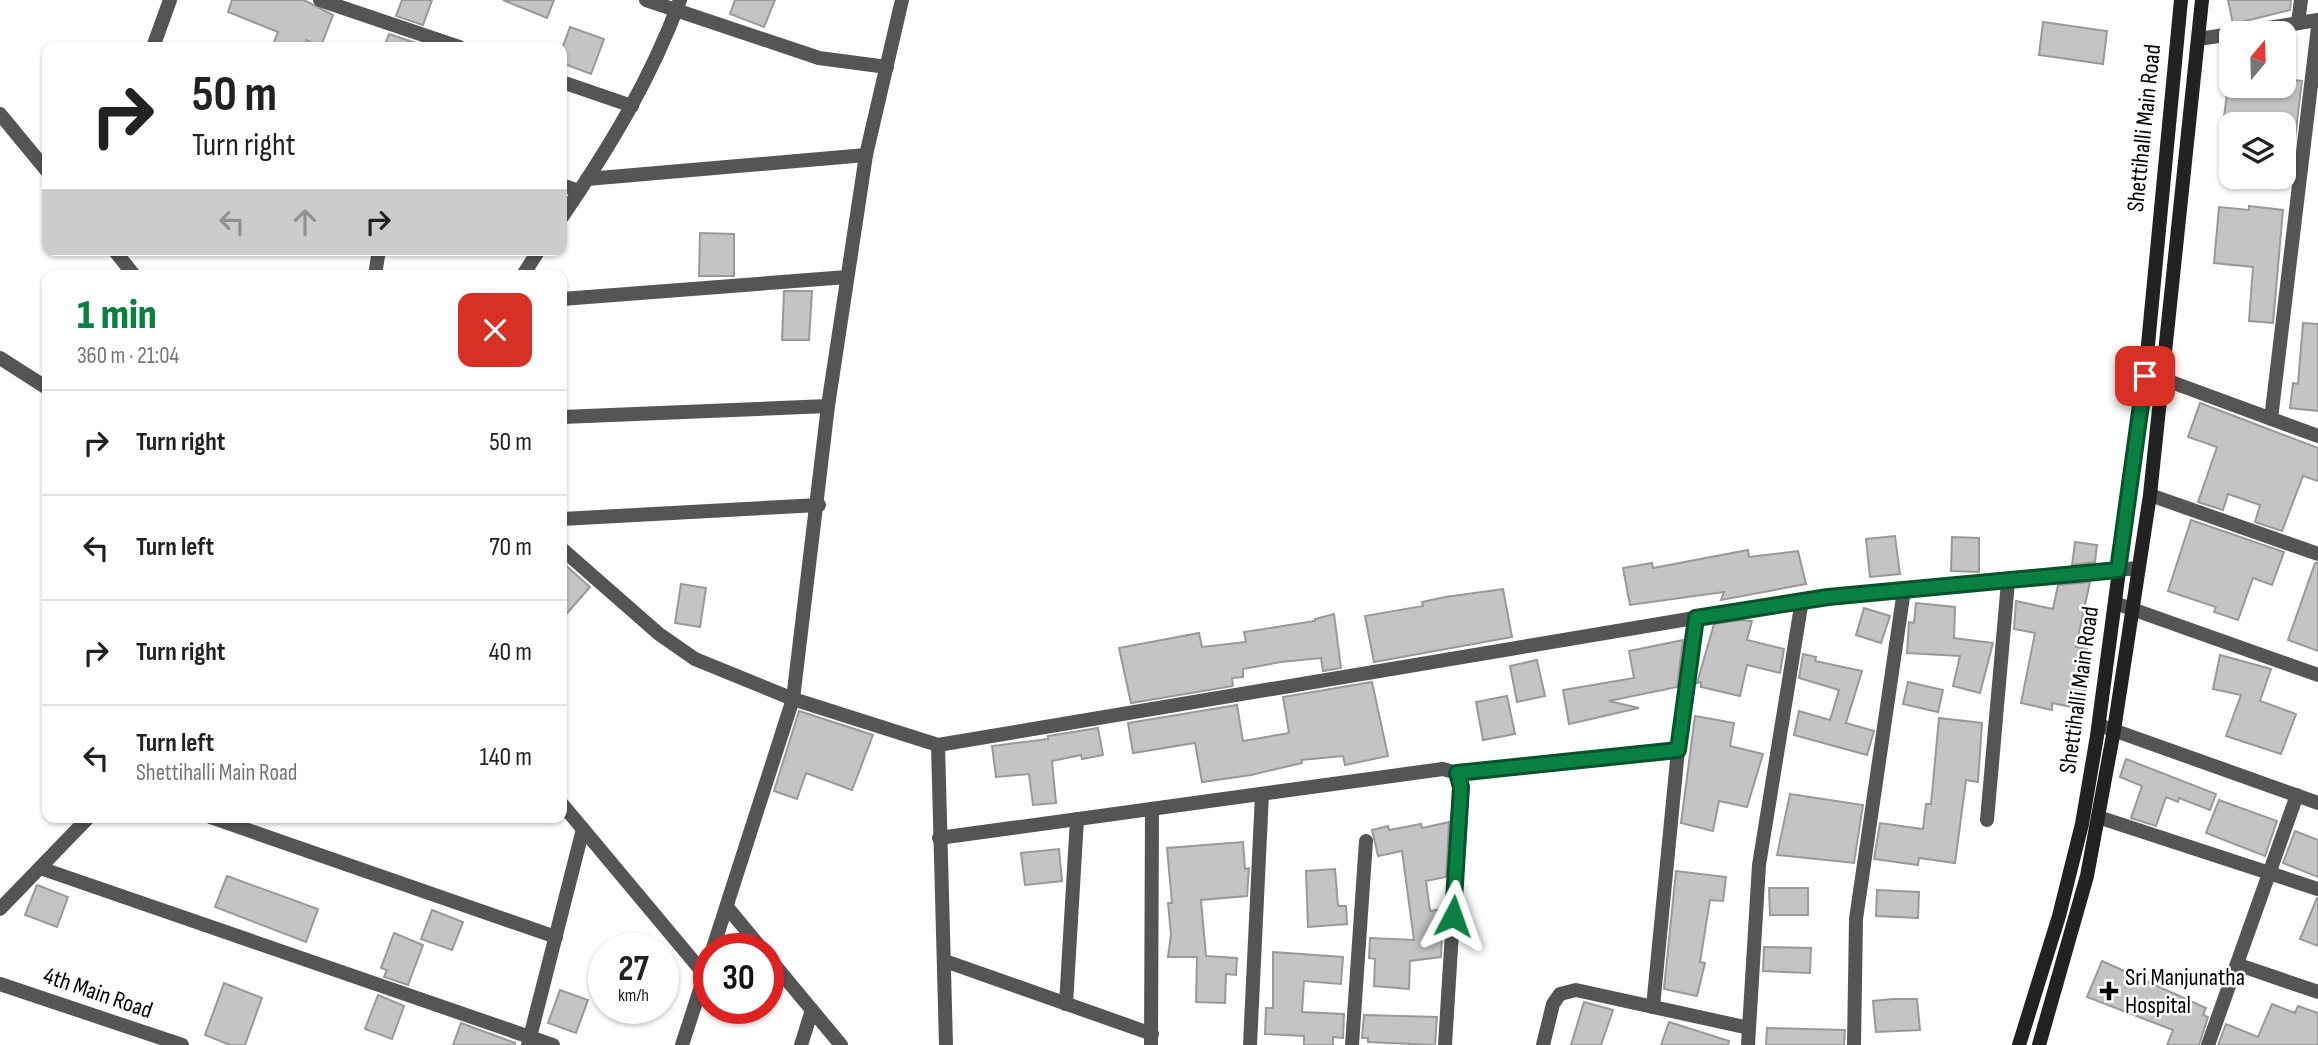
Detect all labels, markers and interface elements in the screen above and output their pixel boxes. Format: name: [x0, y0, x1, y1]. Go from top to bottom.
north arrow: [2219, 21, 2296, 98]
map controls: [2219, 21, 2296, 189]
street label: Shettihalli Main Road: [2121, 43, 2167, 213]
text: 50 m: [192, 66, 277, 125]
icon: right: [77, 70, 168, 161]
button: layers: [2219, 112, 2296, 189]
text: Turn right: [192, 126, 296, 165]
icon: left: [213, 203, 251, 241]
icon: ahead: [286, 203, 324, 241]
icon: right: [359, 203, 397, 241]
text: 1 min: [77, 290, 157, 341]
button: close: [458, 293, 532, 367]
text: 360 m · 21:04: [77, 342, 179, 370]
pin: [2115, 346, 2175, 406]
icon: arrive: [2126, 357, 2164, 395]
icon: right: [77, 424, 115, 462]
text: Turn right: [136, 427, 225, 458]
text: 50 m: [489, 427, 532, 458]
icon: left: [77, 529, 115, 567]
text: Turn left: [136, 532, 214, 563]
text: 70 m: [489, 532, 532, 563]
street label: Shettihalli Main Road: [2053, 605, 2105, 775]
icon: right: [77, 634, 115, 672]
text: Turn right: [136, 637, 225, 668]
text: 40 m: [489, 637, 532, 668]
text: Turn left: [136, 728, 214, 759]
icon: left: [77, 739, 115, 777]
text: 140 m: [480, 742, 532, 773]
text: Shettihalli Main Road: [136, 759, 297, 787]
position arrow: [1416, 879, 1490, 953]
speed limit sign: 30: [693, 933, 784, 1024]
text: 27: [618, 948, 649, 991]
street label: 4th Main Road: [40, 961, 156, 1025]
place label: Sri Manjunatha Hospital: [2125, 963, 2245, 1020]
marker: Sri Manjunatha Hospital: [2099, 981, 2119, 1001]
text: km/h: [618, 985, 649, 1006]

